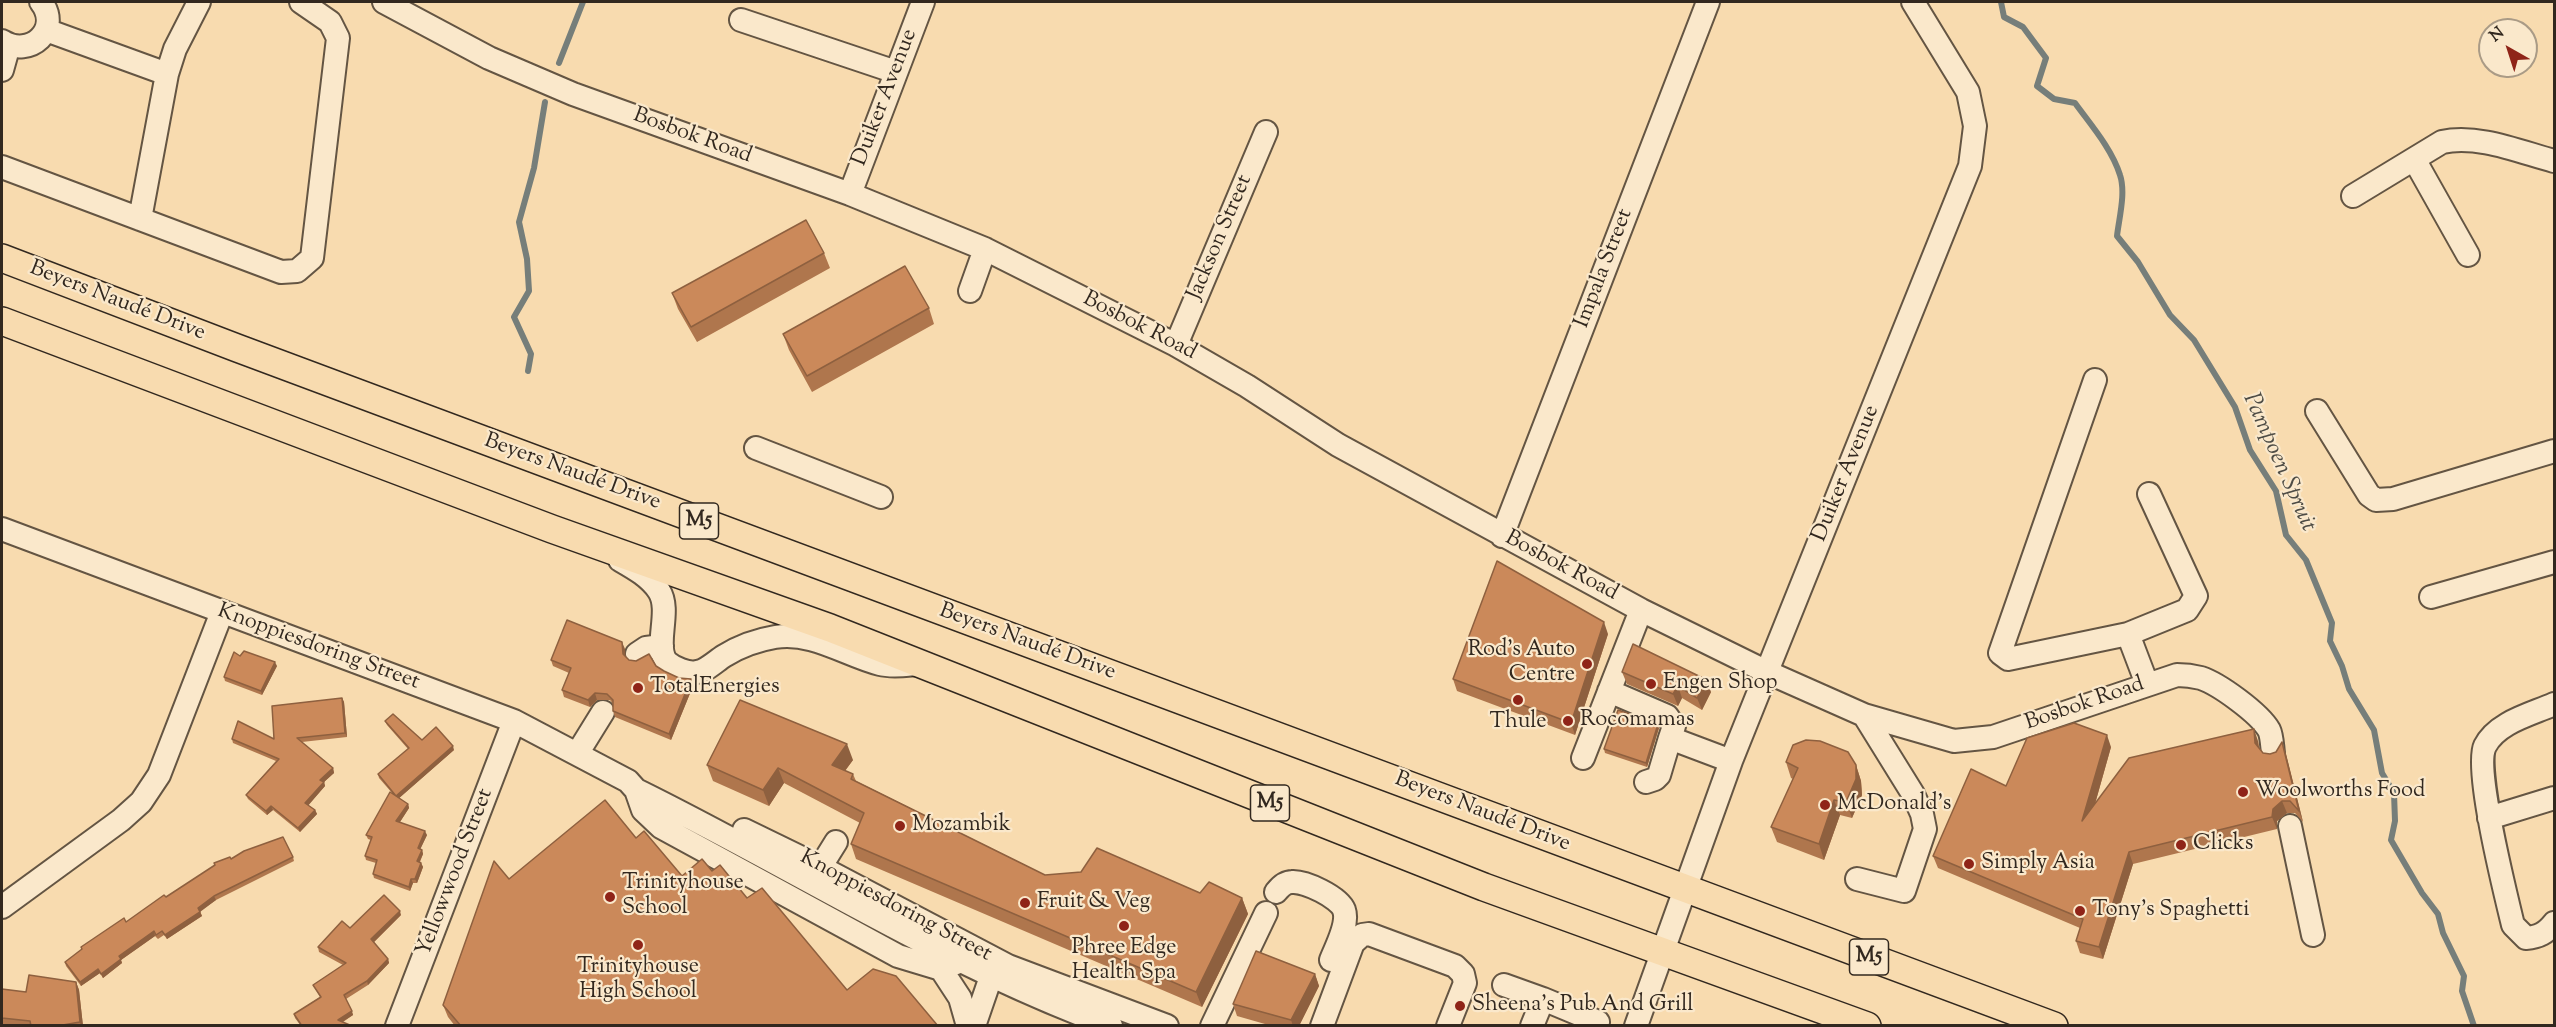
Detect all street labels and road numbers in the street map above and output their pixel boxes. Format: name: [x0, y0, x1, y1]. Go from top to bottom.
street label: Duiker Avenue: [848, 26, 924, 170]
street label: Bosbok Road: [629, 103, 755, 171]
street label: Jackson Street: [1183, 172, 1259, 304]
street label: Impala Street: [1570, 206, 1640, 332]
street label: Beyers Naudé Drive: [25, 256, 209, 348]
street label: Bosbok Road: [1078, 287, 1200, 367]
street label: Duiker Avenue: [1808, 402, 1886, 546]
street label: Beyers Naudé Drive: [480, 429, 664, 517]
road number: M5: [680, 503, 718, 539]
street label: Bosbok Road: [1500, 526, 1622, 608]
street label: Knoppiesdoring Street: [213, 599, 423, 697]
street label: Beyers Naudé Drive: [935, 599, 1119, 687]
street label: Bosbok Road: [2022, 672, 2148, 738]
street label: Beyers Naudé Drive: [1390, 767, 1574, 859]
street label: Yellowwood Street: [412, 785, 500, 961]
road number: M5: [1250, 785, 1290, 821]
street label: Knoppiesdoring Street: [795, 845, 995, 969]
road number: M5: [1850, 939, 1888, 975]

